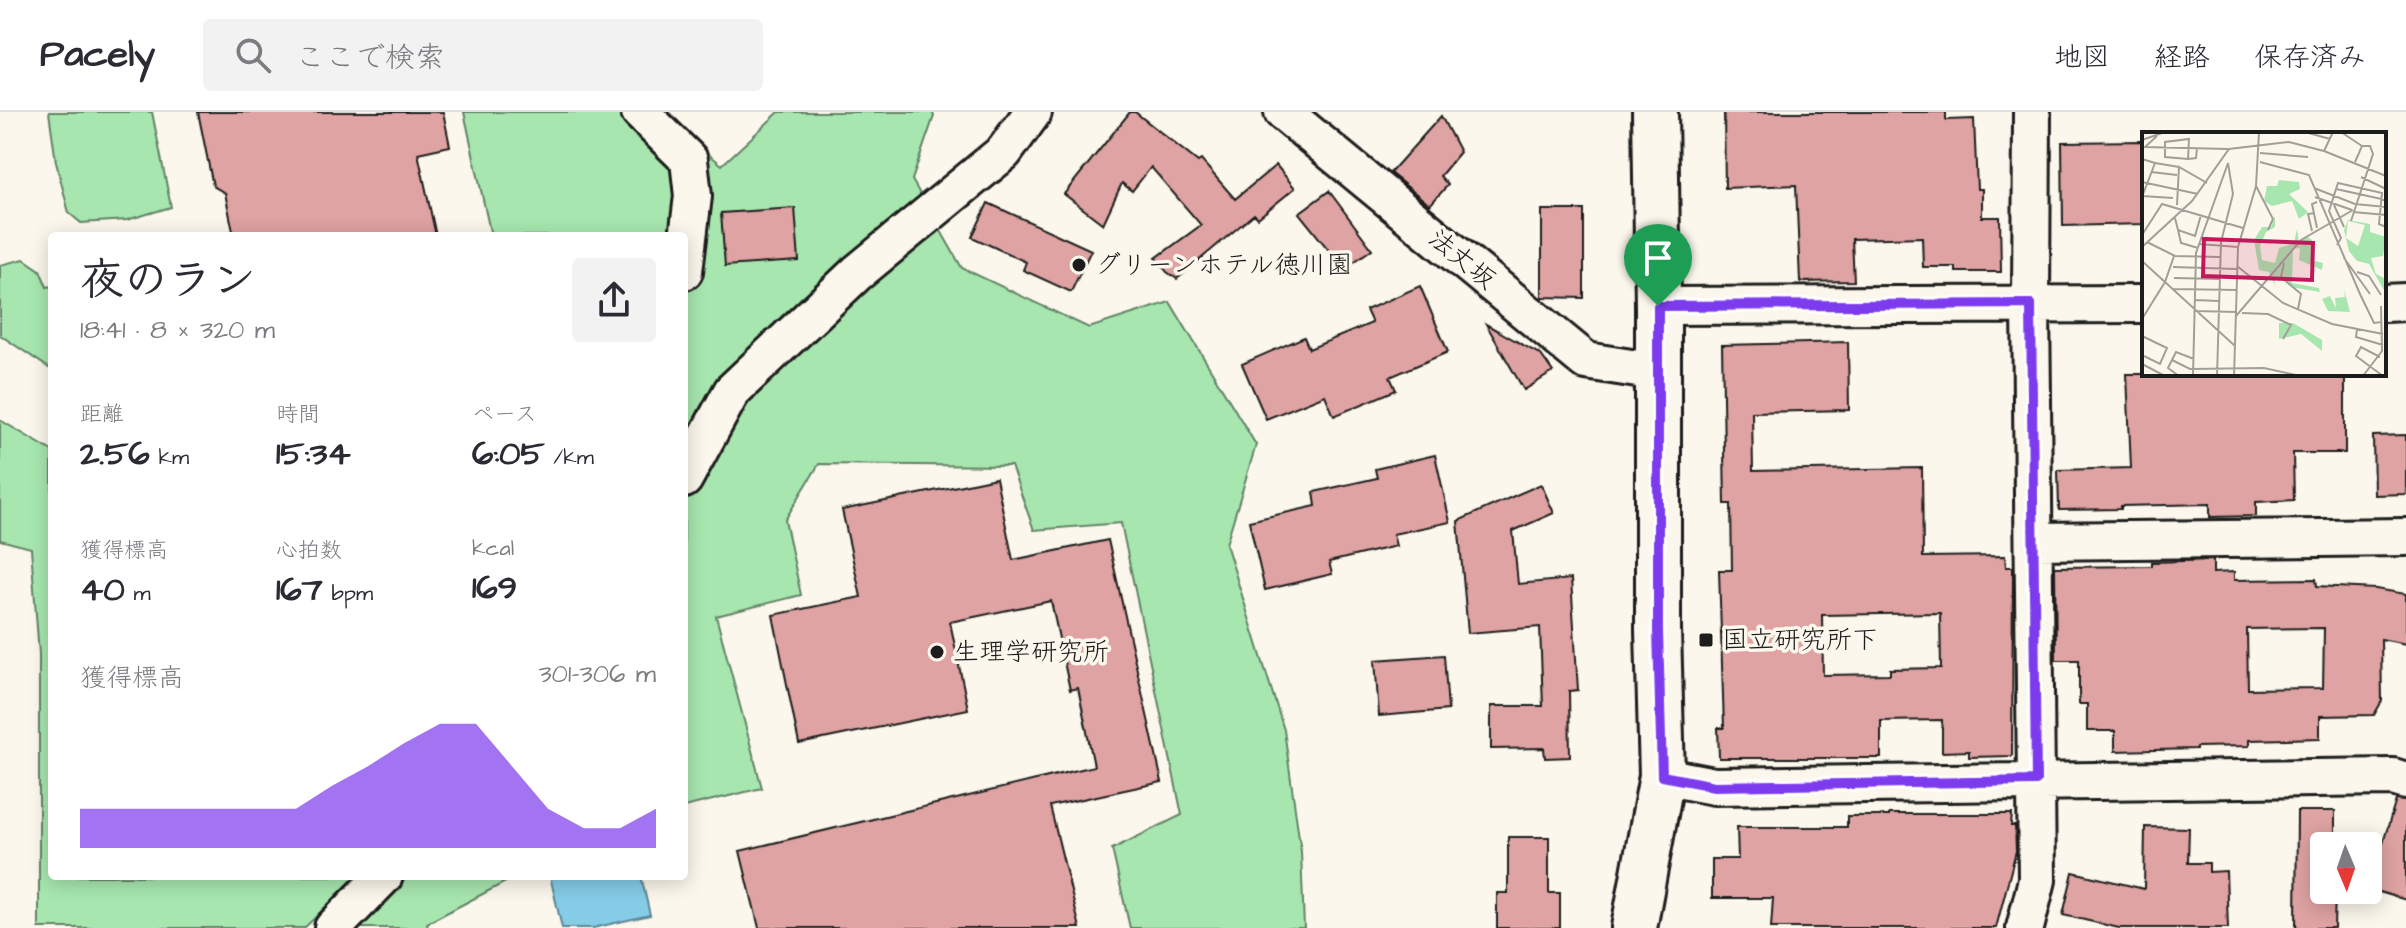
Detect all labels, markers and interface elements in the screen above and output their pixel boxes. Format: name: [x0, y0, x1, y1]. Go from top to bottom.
search box: [203, 19, 763, 91]
text: Pacely: [40, 29, 155, 81]
icon: search: [231, 33, 275, 77]
text: ここで検索: [295, 37, 445, 79]
text: 地図: [2054, 38, 2110, 77]
text: 経路: [2154, 38, 2210, 77]
text: 保存済み: [2254, 38, 2366, 77]
inset map: [2142, 132, 2386, 376]
street label: 法丈坂: [1420, 220, 1504, 298]
pin: [1624, 224, 1692, 306]
icon: arrive: [1636, 236, 1680, 280]
place label: グリーンホテル徳川園: [1095, 247, 1352, 283]
text: 夜のラン: [80, 251, 256, 312]
marker: グリーンホテル徳川園: [1070, 256, 1088, 274]
button: share: [572, 258, 656, 342]
text: 18:41 · 8 × 320 m: [80, 312, 275, 348]
text: 距離: [80, 399, 124, 430]
text: 時間: [276, 399, 320, 430]
text: ペース: [472, 399, 537, 430]
text: 2.56: [80, 430, 150, 478]
text: 15:34: [276, 430, 351, 478]
text: 6:05: [472, 430, 545, 478]
text: km: [150, 442, 189, 473]
text: /km: [545, 442, 594, 473]
text: kcal: [472, 533, 514, 564]
text: 獲得標高: [80, 535, 168, 566]
text: 心拍数: [276, 535, 342, 566]
text: 169: [472, 564, 517, 612]
text: 40: [80, 566, 125, 614]
text: 167: [276, 566, 323, 614]
text: m: [125, 578, 151, 609]
text: bpm: [323, 578, 373, 609]
place label: 国立研究所下: [1722, 622, 1878, 658]
marker: 国立研究所下: [1697, 631, 1715, 649]
place label: 生理学研究所: [953, 634, 1109, 670]
marker: 生理学研究所: [928, 643, 946, 661]
text: 301–306 m: [538, 656, 656, 692]
text: 獲得標高: [80, 660, 184, 696]
north arrow: [2310, 832, 2382, 904]
map controls: [2310, 832, 2382, 904]

